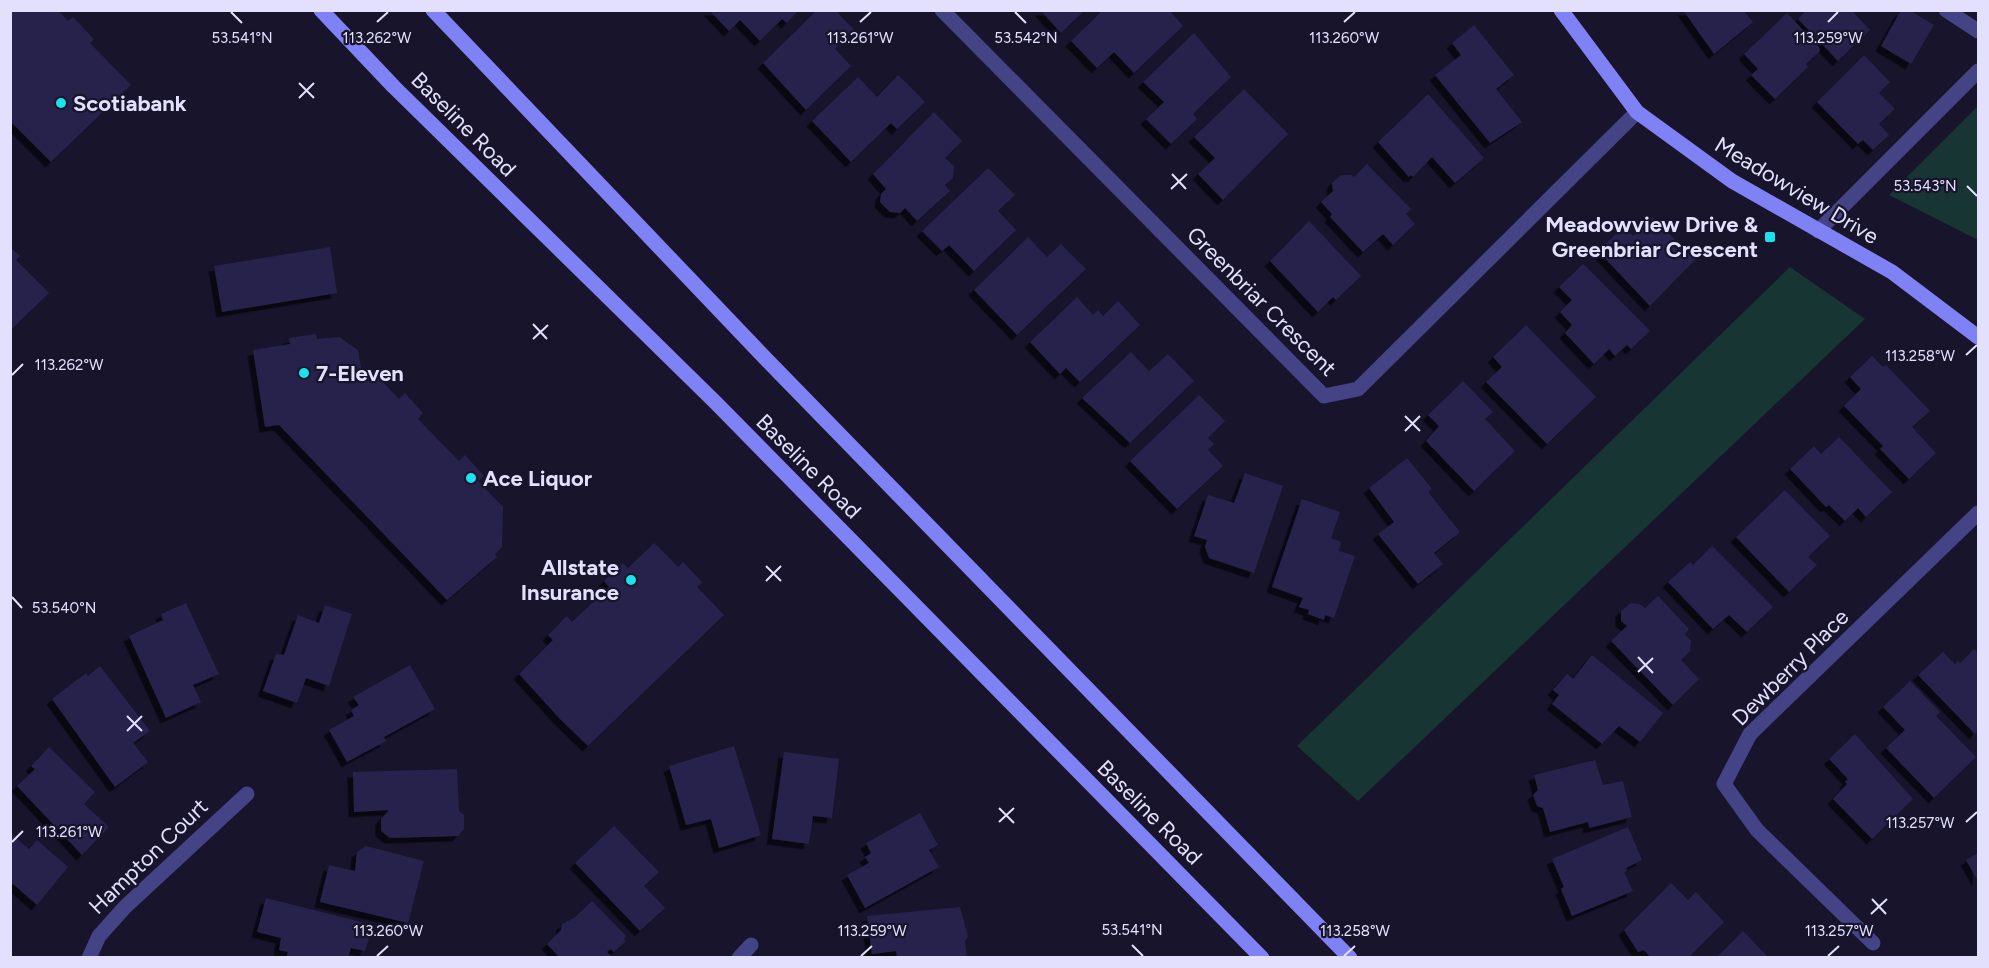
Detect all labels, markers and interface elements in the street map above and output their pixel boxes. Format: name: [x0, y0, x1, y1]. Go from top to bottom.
text: 53.541°N: [211, 29, 273, 47]
text: 113.262°W: [343, 29, 412, 47]
text: 113.261°W: [827, 29, 894, 47]
text: 53.542°N: [994, 29, 1058, 47]
text: 113.260°W: [1309, 29, 1380, 47]
text: 113.259°W: [1793, 29, 1863, 47]
street label: Baseline Road: [406, 66, 522, 182]
place label: Scotiabank: [73, 90, 187, 117]
marker: Scotiabank: [54, 96, 68, 110]
street label: Meadowview Drive: [1710, 131, 1884, 250]
text: 53.543°N: [1893, 177, 1957, 195]
place label: Meadowview Drive & Greenbriar Crescent: [1545, 211, 1759, 263]
street label: Greenbriar Crescent: [1181, 221, 1342, 382]
marker: Meadowview Drive & Greenbriar Crescent: [1763, 230, 1777, 244]
text: 113.258°W: [1885, 347, 1956, 365]
text: 113.262°W: [35, 356, 104, 374]
place label: 7-Eleven: [316, 360, 404, 387]
marker: 7-Eleven: [297, 366, 311, 380]
street label: Baseline Road: [751, 408, 867, 524]
place label: Ace Liquor: [483, 465, 593, 492]
marker: Ace Liquor: [464, 471, 478, 485]
place label: Allstate Insurance: [521, 554, 619, 606]
marker: Allstate Insurance: [624, 573, 638, 587]
text: 53.540°N: [32, 599, 96, 617]
street label: Dewberry Place: [1726, 603, 1854, 731]
street label: Baseline Road: [1092, 754, 1208, 870]
street label: Hampton Court: [83, 793, 213, 920]
text: 113.257°W: [1886, 814, 1955, 832]
text: 113.261°W: [36, 823, 103, 841]
text: 53.541°N: [1101, 921, 1163, 939]
text: 113.260°W: [353, 922, 424, 940]
text: 113.259°W: [837, 922, 907, 940]
text: 113.258°W: [1320, 922, 1391, 940]
text: 113.257°W: [1805, 922, 1874, 940]

